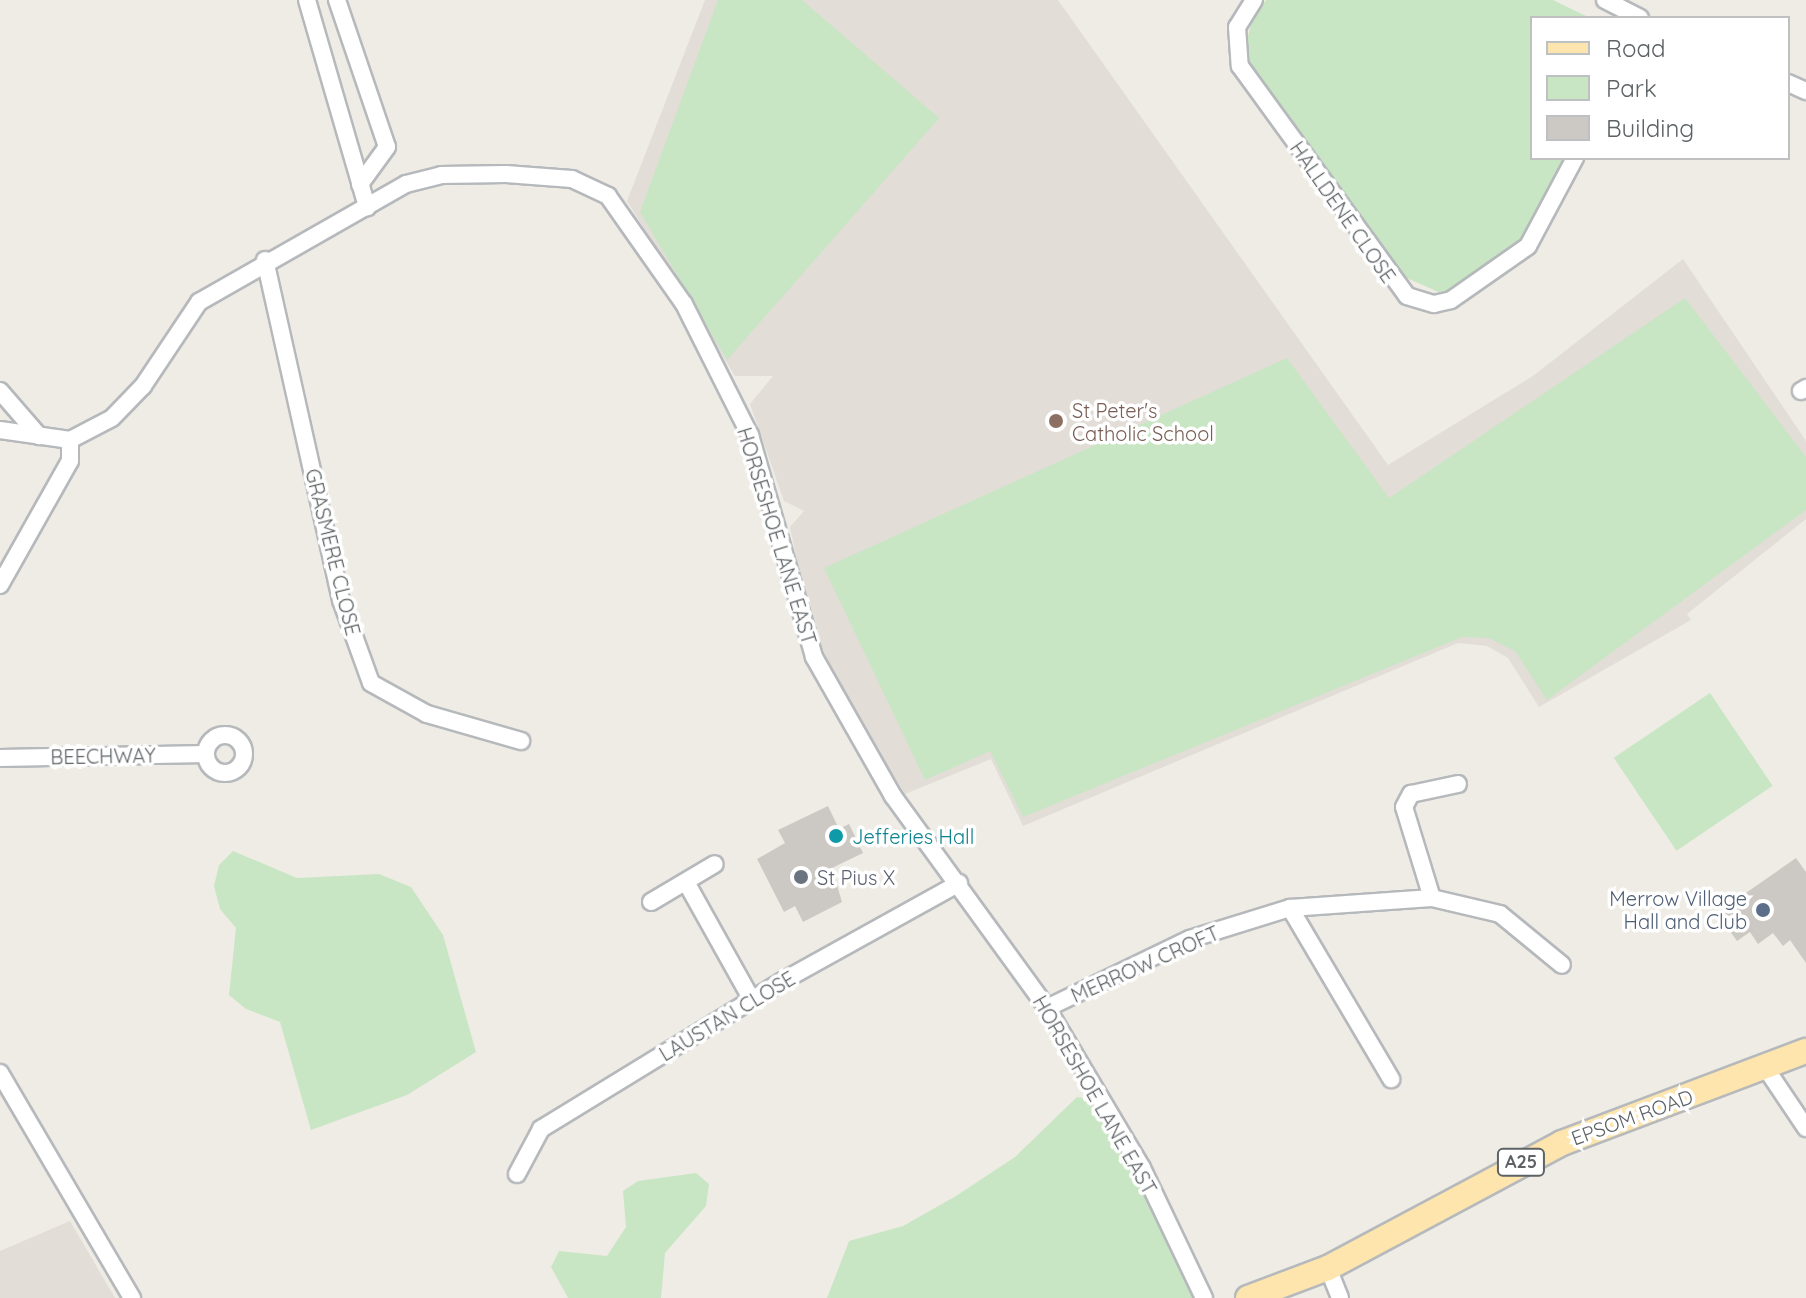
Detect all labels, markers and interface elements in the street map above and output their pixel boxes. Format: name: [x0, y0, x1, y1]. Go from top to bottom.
legend: [1530, 16, 1790, 160]
text: Road: [1606, 33, 1666, 63]
text: Park: [1606, 73, 1657, 103]
text: Building: [1606, 113, 1694, 143]
street label: HALLDENE CLOSE: [1285, 137, 1401, 287]
place label: St Peter's Catholic School: [1072, 398, 1214, 445]
marker: St Peter's Catholic School: [1047, 412, 1065, 430]
street label: HORSESHOE LANE EAST: [732, 424, 822, 648]
street label: GRASMERE CLOSE: [301, 466, 365, 638]
street label: BEECHWAY: [50, 743, 156, 769]
place label: Jefferies Hall: [852, 824, 974, 848]
marker: Jefferies Hall: [827, 827, 845, 845]
place label: St Pius X: [817, 865, 895, 889]
marker: St Pius X: [792, 868, 810, 886]
place label: Merrow Village Hall and Club: [1609, 886, 1747, 933]
marker: Merrow Village Hall and Club: [1754, 901, 1772, 919]
street label: MERROW CROFT: [1067, 921, 1223, 1007]
street label: LAUSTAN CLOSE: [655, 966, 799, 1066]
street label: HORSESHOE LANE EAST: [1028, 991, 1162, 1199]
street label: EPSOM ROAD: [1568, 1084, 1696, 1150]
road number: A25: [1495, 1148, 1547, 1176]

